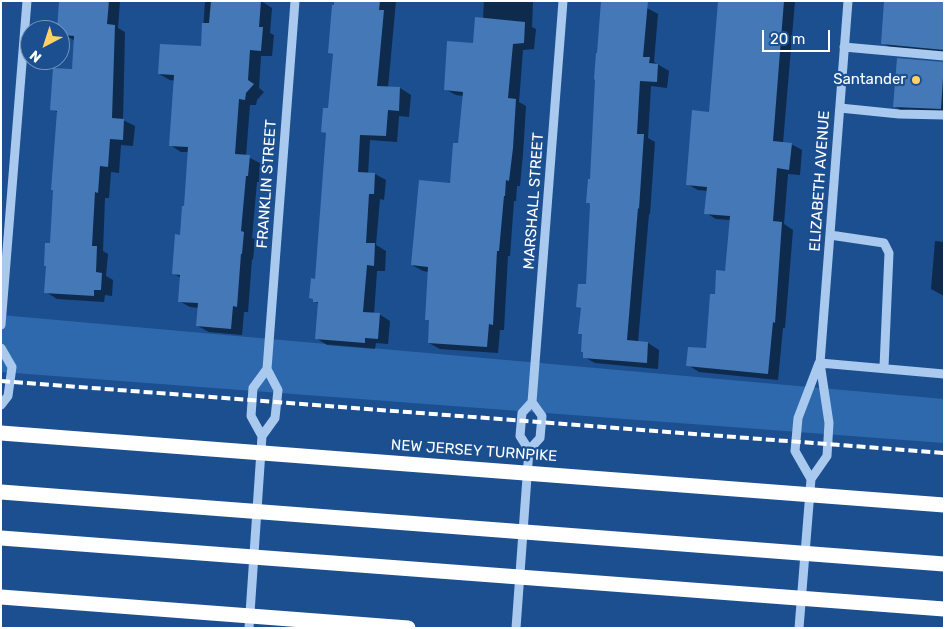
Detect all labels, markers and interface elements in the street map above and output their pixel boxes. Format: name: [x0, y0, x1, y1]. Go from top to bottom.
north arrow: [20, 20, 70, 70]
scale bar: [765, 20, 832, 52]
text: 20 m: [770, 30, 805, 48]
text: N: [26, 46, 45, 66]
place label: Santander: [833, 71, 906, 89]
marker: Santander: [910, 74, 922, 86]
street label: ELIZABETH AVENUE: [806, 110, 834, 252]
street label: FRANKLIN STREET: [254, 119, 280, 249]
street label: MARSHALL STREET: [520, 132, 548, 270]
street label: NEW JERSEY TURNPIKE: [390, 436, 558, 466]

